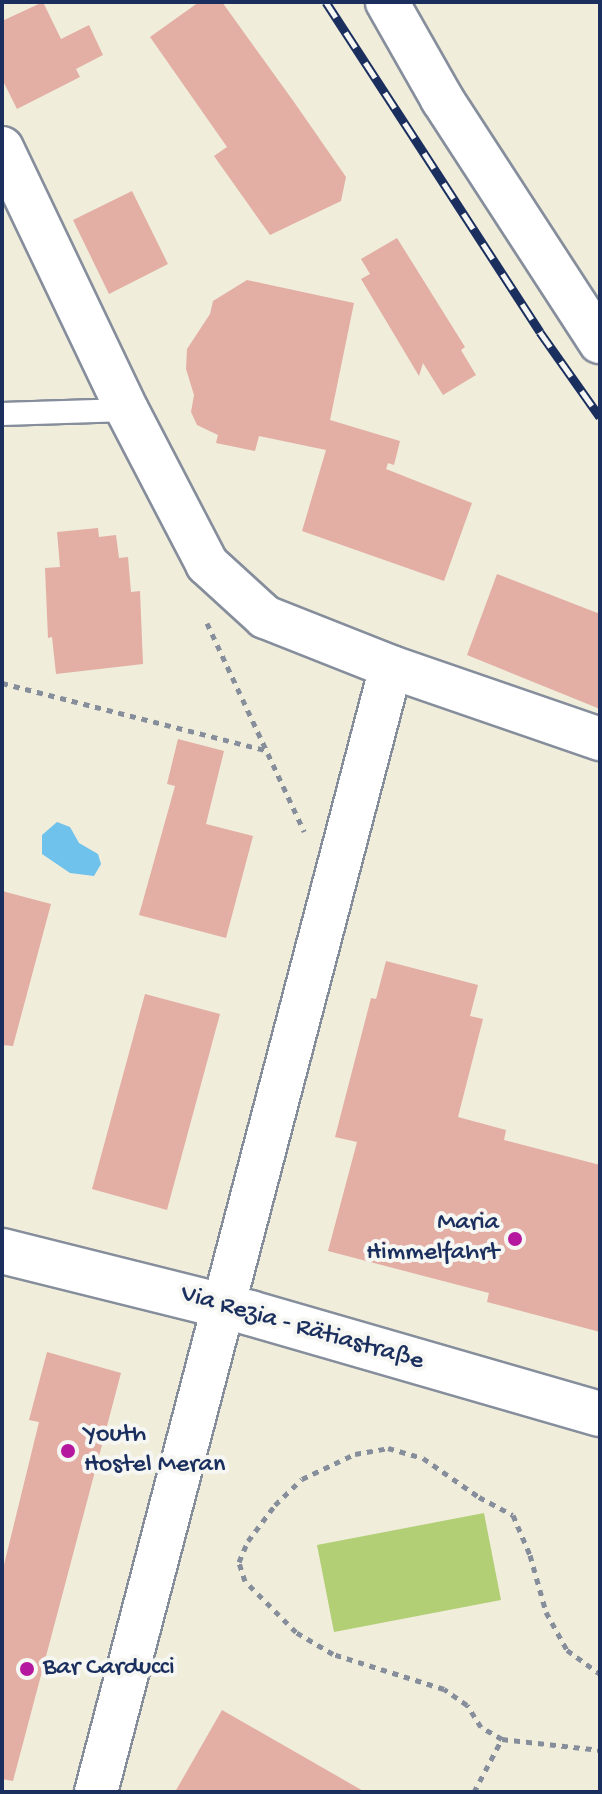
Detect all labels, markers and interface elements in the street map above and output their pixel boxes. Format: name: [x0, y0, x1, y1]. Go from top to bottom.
place label: Maria Himmelfahrt: [366, 1208, 499, 1270]
marker: Maria Himmelfahrt: [506, 1230, 524, 1248]
street label: Via Rezia - Rätiastraße: [177, 1279, 427, 1379]
place label: Youth Hostel Meran: [84, 1420, 225, 1482]
marker: Youth Hostel Meran: [59, 1442, 77, 1460]
place label: Bar Carducci: [43, 1653, 175, 1685]
marker: Bar Carducci: [18, 1660, 36, 1678]

